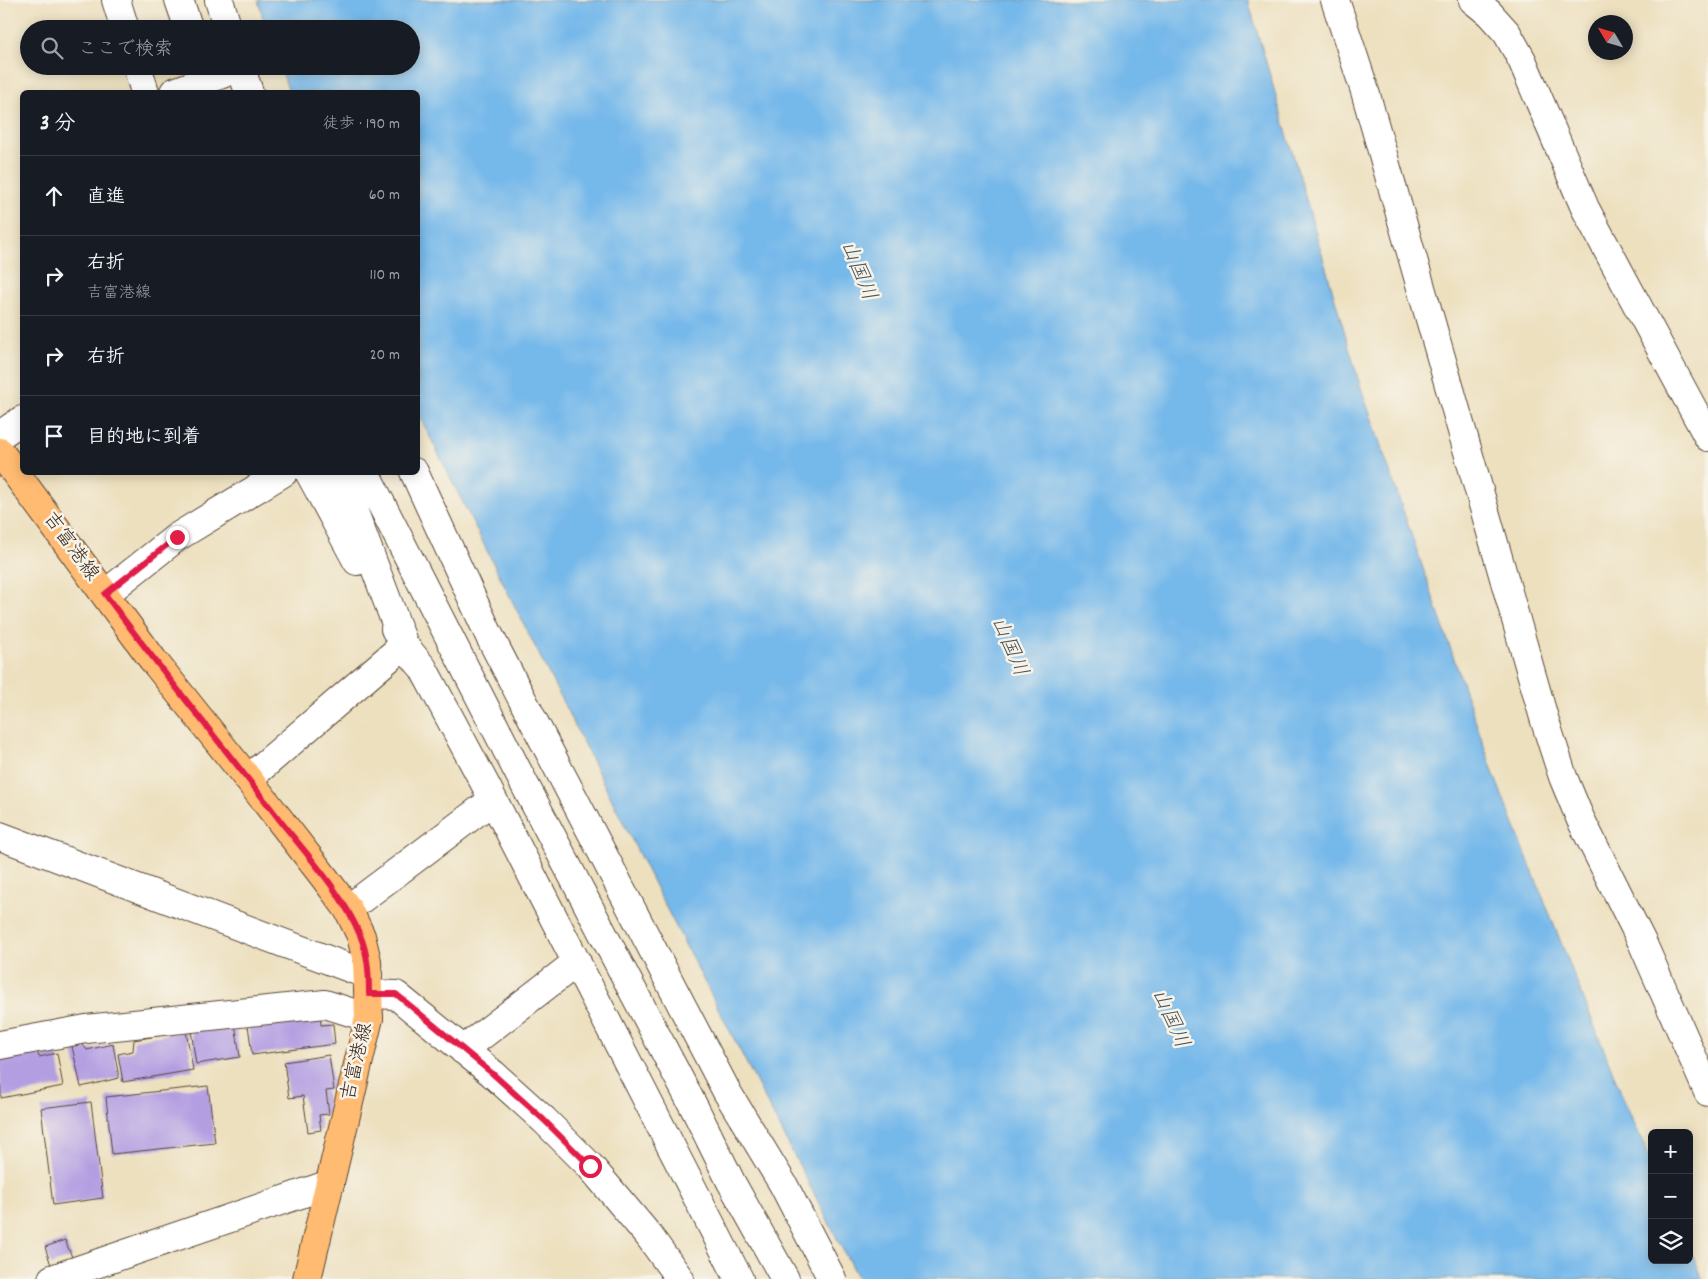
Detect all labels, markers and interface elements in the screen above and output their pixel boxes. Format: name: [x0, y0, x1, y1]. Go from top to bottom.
north arrow: [1588, 15, 1633, 60]
search box: [20, 20, 420, 75]
icon: search: [38, 34, 66, 62]
text: ここで検索: [78, 37, 173, 64]
text: 3 分: [40, 110, 75, 140]
text: 徒歩 · 190 m: [323, 113, 400, 136]
icon: ahead: [40, 182, 68, 210]
text: 60 m: [369, 184, 400, 207]
text: 直進: [87, 185, 125, 212]
water label: 山国川: [831, 236, 883, 306]
text: 右折: [87, 251, 125, 278]
icon: right: [40, 262, 68, 290]
text: 110 m: [370, 264, 400, 287]
text: 吉富港線: [87, 282, 151, 305]
icon: right: [40, 342, 68, 370]
text: 20 m: [370, 344, 400, 367]
text: 右折: [87, 345, 125, 372]
icon: arrive: [40, 422, 68, 450]
text: 目的地に到着: [87, 425, 201, 452]
street label: 吉富港線: [35, 506, 105, 588]
route end: [166, 526, 189, 549]
water label: 山国川: [982, 612, 1034, 682]
water label: 山国川: [1142, 984, 1196, 1054]
street label: 吉富港線: [335, 1020, 381, 1104]
map controls: [1648, 1129, 1693, 1264]
button: +: [1648, 1129, 1693, 1174]
route start: [579, 1155, 602, 1178]
button: −: [1648, 1174, 1693, 1219]
button: layers: [1648, 1219, 1693, 1264]

